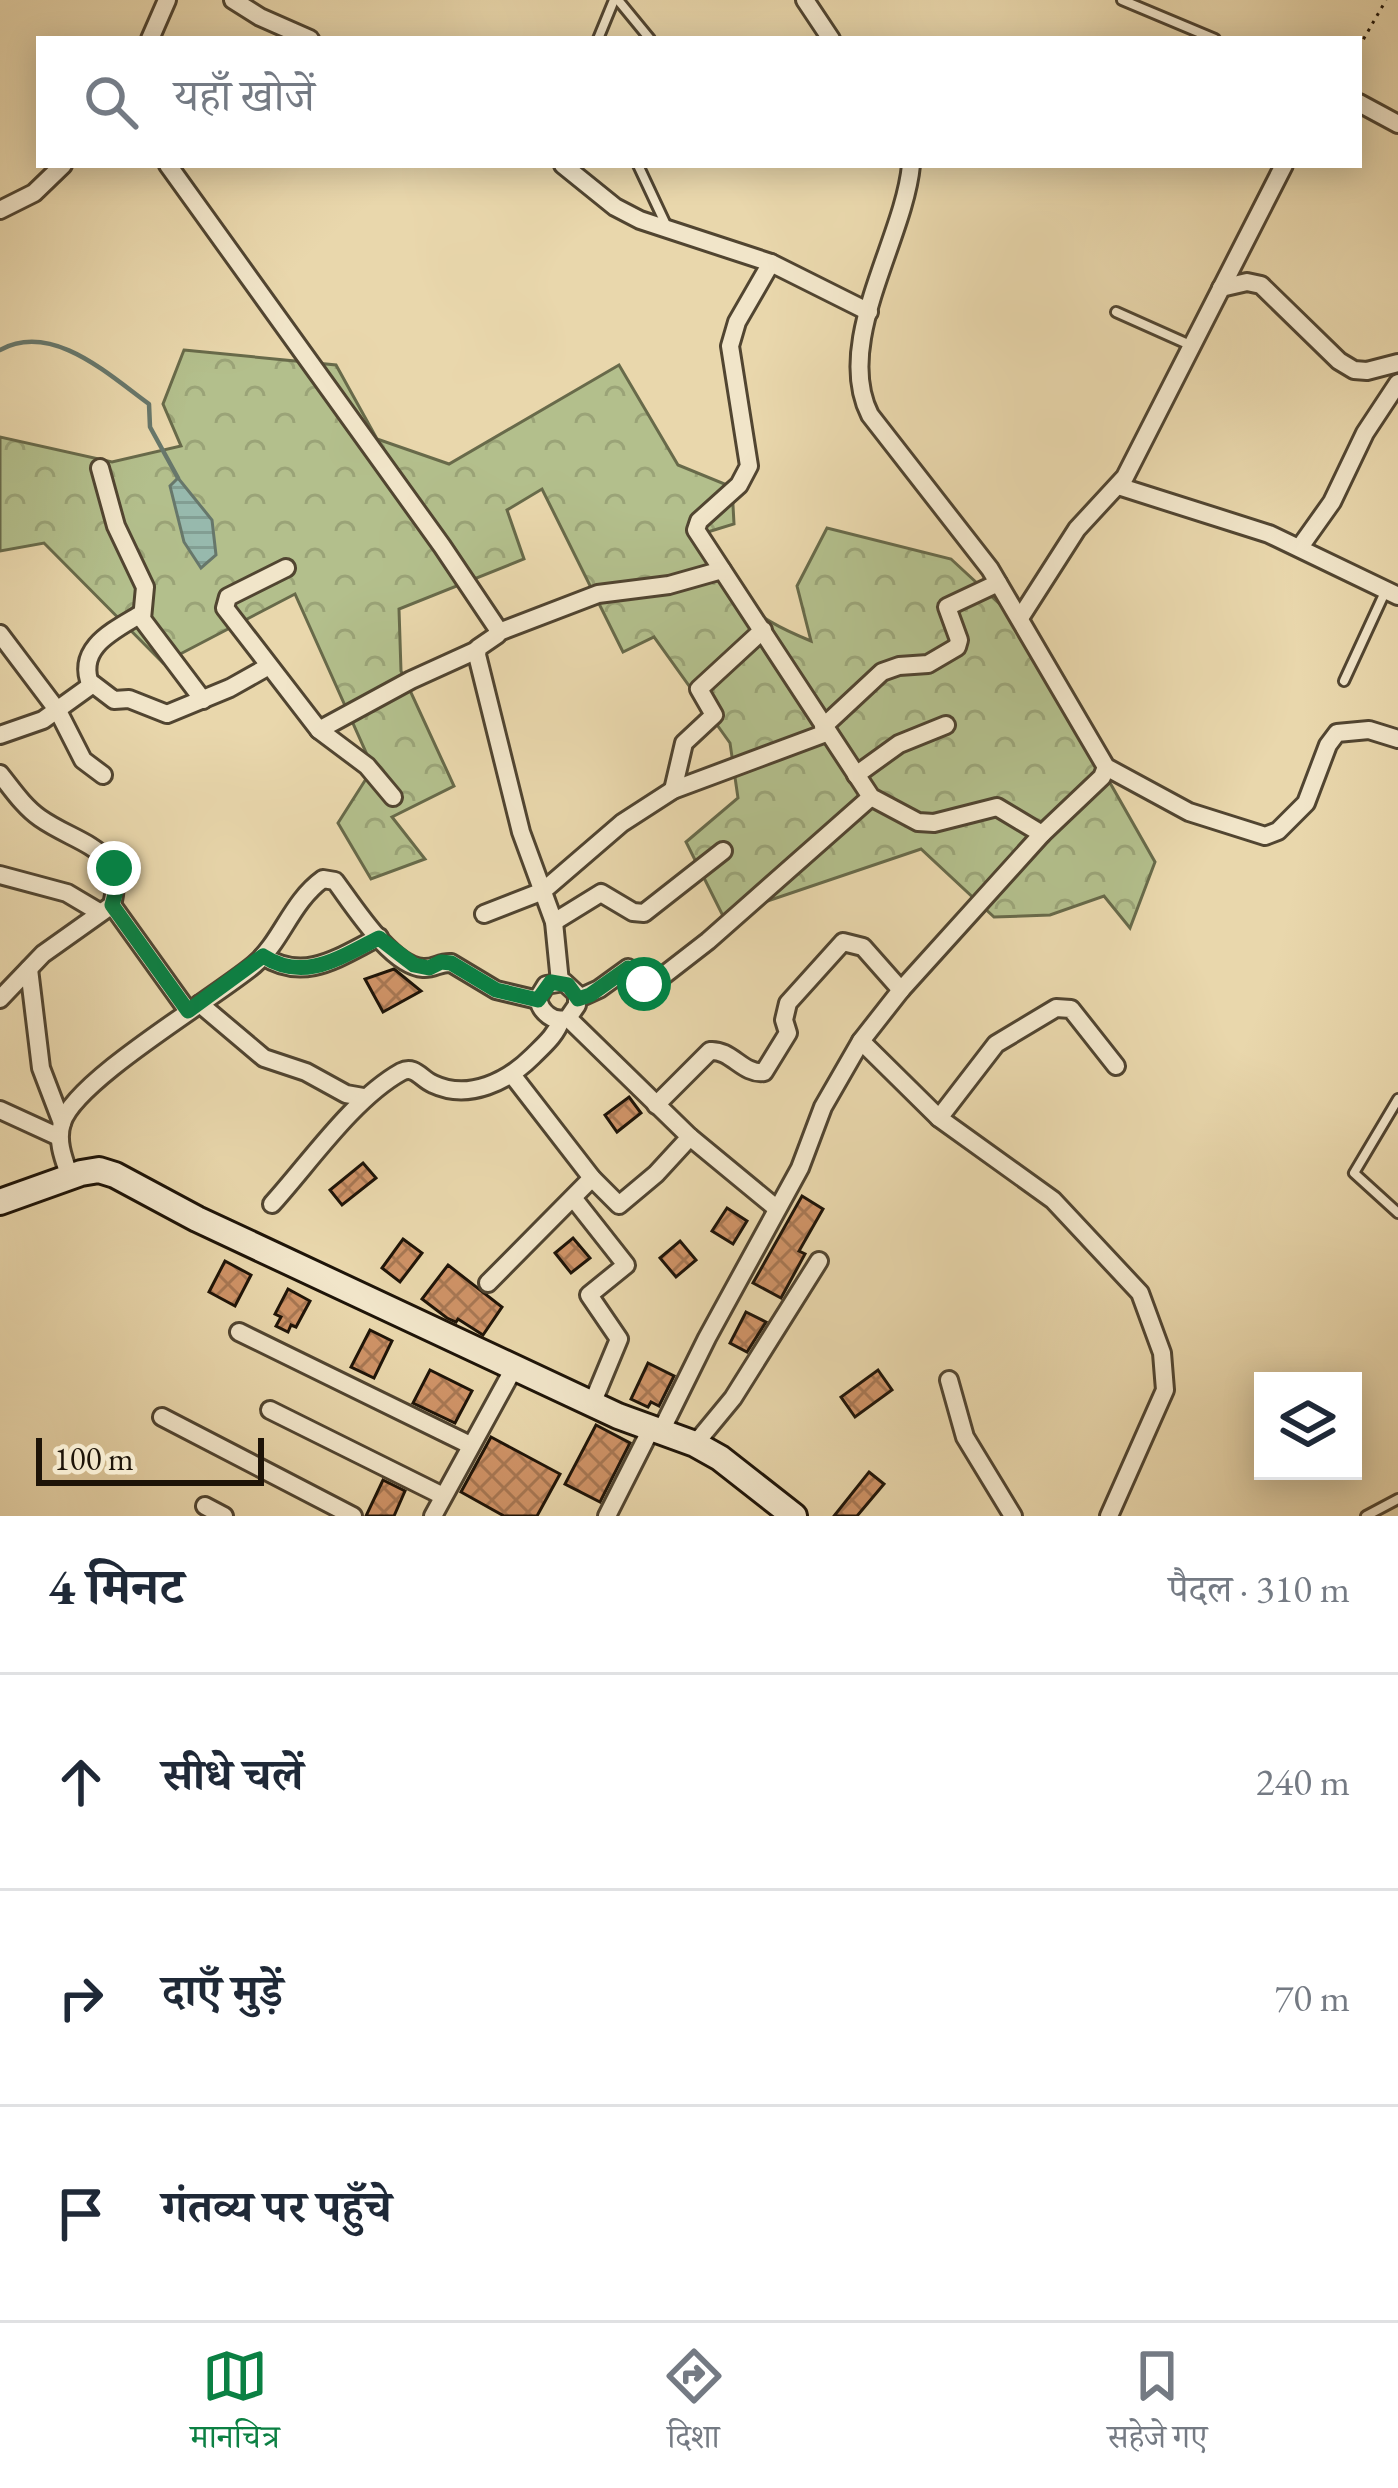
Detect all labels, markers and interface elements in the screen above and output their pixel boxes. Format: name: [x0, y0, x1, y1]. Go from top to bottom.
search box: [36, 36, 1362, 168]
text: यहाँ खोजें: [174, 66, 315, 124]
icon: search: [78, 69, 144, 135]
route end: [87, 841, 141, 895]
route start: [617, 957, 671, 1011]
map controls: [1254, 1372, 1362, 1480]
button: layers: [1254, 1372, 1362, 1480]
scale bar: [36, 1432, 264, 1485]
text: 100 m: [54, 1437, 134, 1480]
text: 4 मिनट: [48, 1553, 184, 1619]
text: पैदल · 310 m: [1169, 1563, 1350, 1614]
text: सीधे चलें: [162, 1745, 303, 1803]
icon: ahead: [48, 1749, 114, 1815]
text: 240 m: [1256, 1756, 1350, 1807]
text: दाएँ मुड़ें: [162, 1961, 283, 2019]
icon: right: [48, 1965, 114, 2031]
text: 70 m: [1274, 1972, 1350, 2023]
text: गंतव्य पर पहुँचे: [162, 2177, 391, 2235]
icon: arrive: [48, 2181, 114, 2247]
tab: मानचित्र: [190, 2343, 280, 2469]
tab: दिशा: [661, 2343, 727, 2469]
tab: सहेजे गए: [1107, 2343, 1208, 2469]

